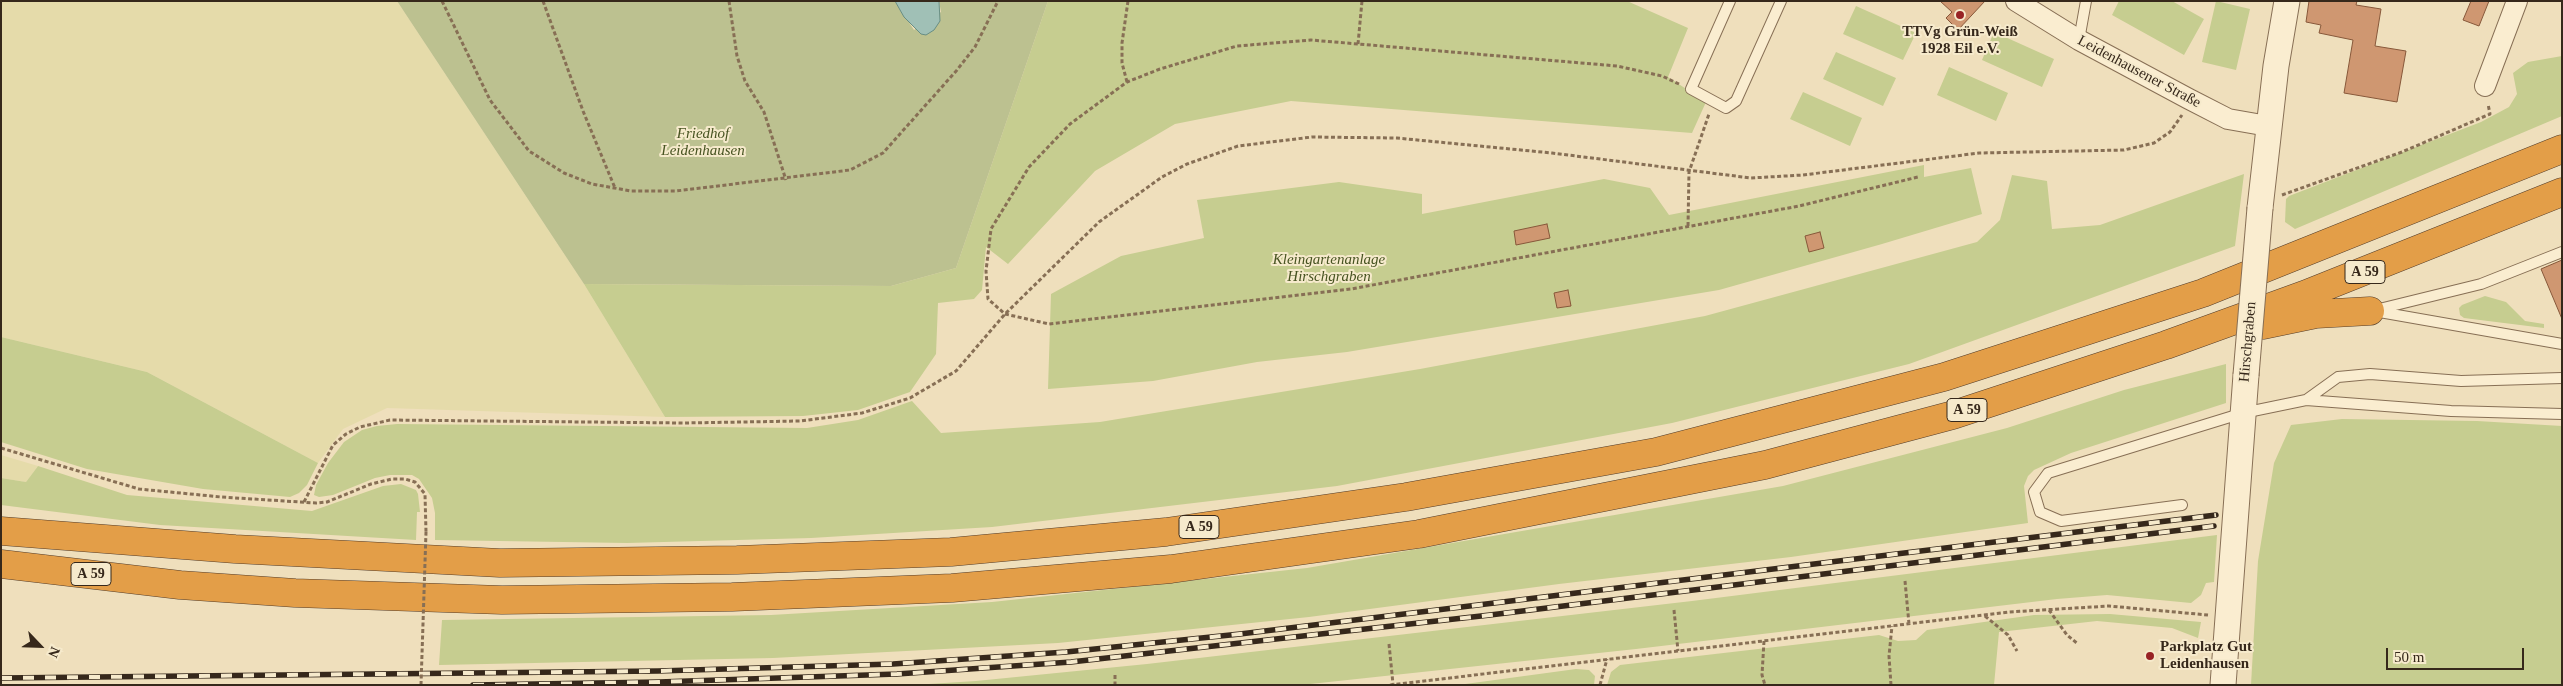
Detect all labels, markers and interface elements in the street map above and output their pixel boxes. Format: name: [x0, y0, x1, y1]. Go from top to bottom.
marker: TTVg Grün-Weiß 1928 Eil e.V.: [1954, 9, 1966, 21]
place label: TTVg Grün-Weiß 1928 Eil e.V.: [1902, 23, 2018, 58]
street label: Leidenhausener Straße: [2074, 32, 2204, 112]
park label: Friedhof Leidenhausen: [661, 125, 745, 160]
park label: Kleingartenanlage Hirschgraben: [1273, 251, 1385, 286]
road number: A 59: [2345, 260, 2385, 284]
street label: Hirschgraben: [2236, 301, 2260, 383]
road number: A 59: [1947, 398, 1987, 422]
road number: A 59: [1179, 516, 1219, 538]
road number: A 59: [71, 562, 111, 586]
north arrow: [15, 621, 65, 671]
place label: Parkplatz Gut Leidenhausen: [2160, 638, 2252, 673]
scale bar: [2388, 638, 2526, 670]
text: N: [45, 645, 63, 660]
text: 50 m: [2394, 649, 2424, 665]
marker: Parkplatz Gut Leidenhausen: [2144, 650, 2156, 662]

